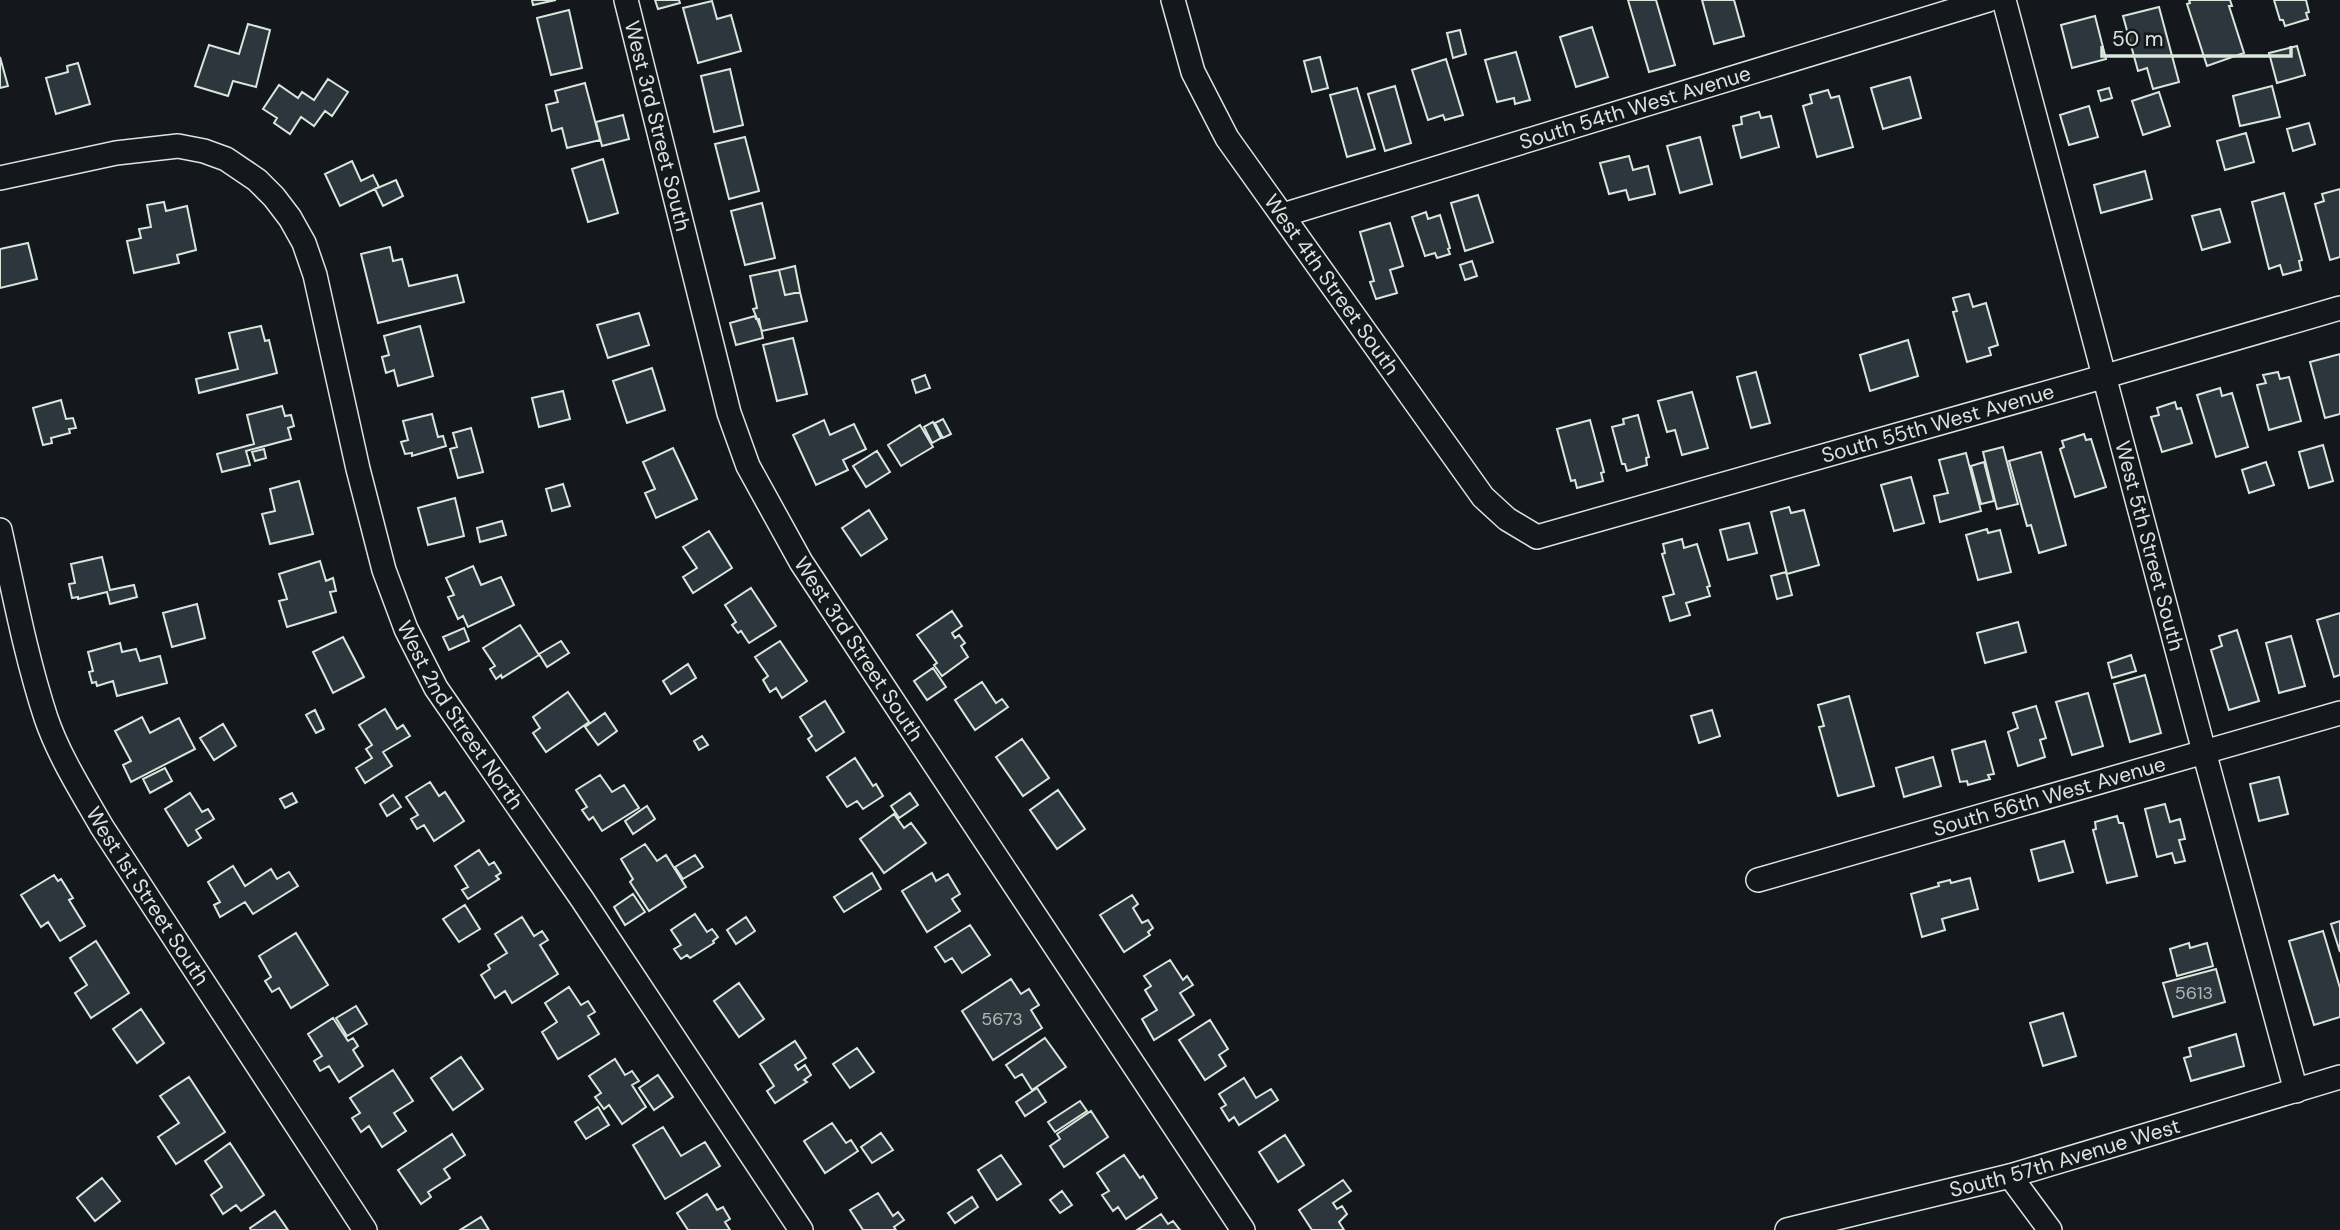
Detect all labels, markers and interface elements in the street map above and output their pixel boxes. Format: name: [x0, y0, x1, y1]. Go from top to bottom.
scale bar: [2102, 14, 2291, 58]
street label: West 3rd Street South: [618, 18, 697, 234]
text: 50 m: [2112, 25, 2163, 53]
street label: South 54th West Avenue: [1516, 59, 1754, 156]
street label: West 4th Street South: [1257, 189, 1406, 381]
street label: South 55th West Avenue: [1818, 377, 2057, 470]
street label: West 5th Street South: [2108, 438, 2191, 654]
street label: West 3rd Street South: [787, 551, 930, 747]
street label: West 2nd Street North: [390, 616, 530, 815]
street label: South 56th West Avenue: [1930, 750, 2169, 843]
street label: West 1st Street South: [79, 802, 216, 991]
house number: 5613: [2175, 981, 2213, 1005]
house number: 5673: [981, 1007, 1023, 1031]
street label: South 57th Avenue West: [1947, 1112, 2183, 1204]

